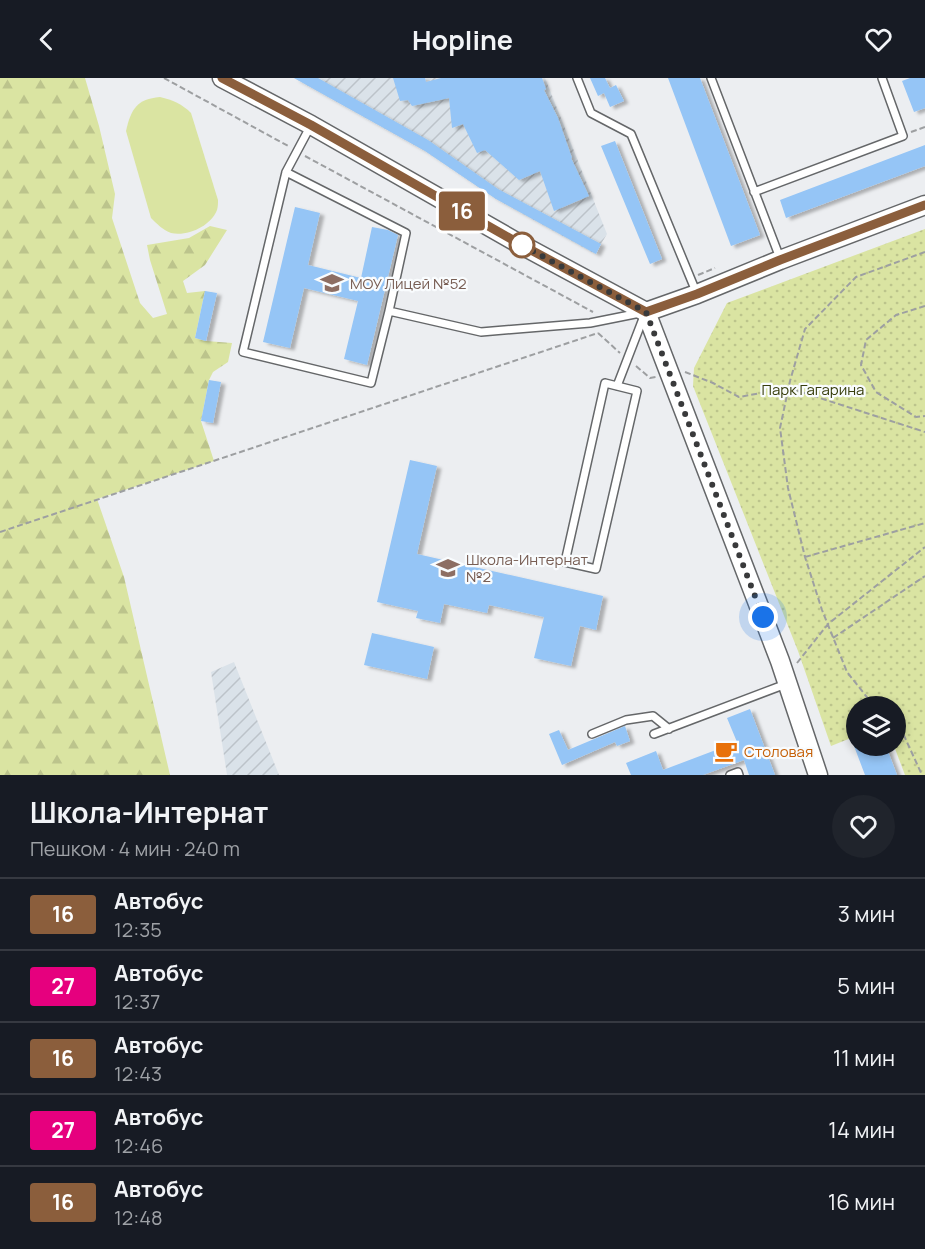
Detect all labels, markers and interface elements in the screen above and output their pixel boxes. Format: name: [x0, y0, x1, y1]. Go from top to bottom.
text: Hopline: [412, 21, 513, 58]
icon: back: [30, 23, 63, 56]
icon: heart: [862, 23, 895, 56]
line badge: 16: [435, 192, 489, 230]
text: 16: [451, 197, 473, 225]
unlabelled marker: [509, 232, 535, 258]
school or university icon: МОУ Лицей №52: [319, 270, 345, 296]
place label: МОУ Лицей №52: [350, 273, 466, 294]
park label: Парк Гагарина: [762, 379, 864, 400]
place label: Школа-Интернат №2: [466, 549, 589, 587]
school or university icon: Школа-Интернат №2: [435, 555, 461, 581]
your location: [748, 602, 778, 632]
map controls: [846, 696, 906, 756]
button: layers: [846, 696, 906, 756]
cafe icon: Столовая: [713, 738, 739, 764]
place label: Столовая: [744, 741, 813, 762]
text: Школа-Интернат: [30, 793, 268, 831]
button: heart: [832, 795, 895, 858]
text: Пешком · 4 мин · 240 m: [30, 835, 240, 862]
text: Автобус: [114, 886, 203, 916]
text: 3 мин: [838, 899, 895, 929]
text: 16: [52, 900, 74, 928]
text: 12:35: [114, 916, 162, 943]
text: Автобус: [114, 958, 203, 988]
text: 5 мин: [837, 971, 895, 1001]
text: 27: [51, 972, 75, 1000]
text: 12:37: [114, 988, 160, 1015]
text: Автобус: [114, 1030, 203, 1060]
text: 11 мин: [833, 1043, 895, 1073]
text: 16: [52, 1044, 74, 1072]
text: 12:43: [114, 1060, 162, 1087]
text: Автобус: [114, 1102, 203, 1132]
text: 14 мин: [828, 1115, 895, 1145]
text: 27: [51, 1116, 75, 1144]
text: 12:46: [114, 1132, 163, 1159]
text: Автобус: [114, 1174, 203, 1204]
text: 16 мин: [828, 1187, 895, 1217]
text: 16: [52, 1188, 74, 1216]
text: 12:48: [114, 1204, 163, 1231]

